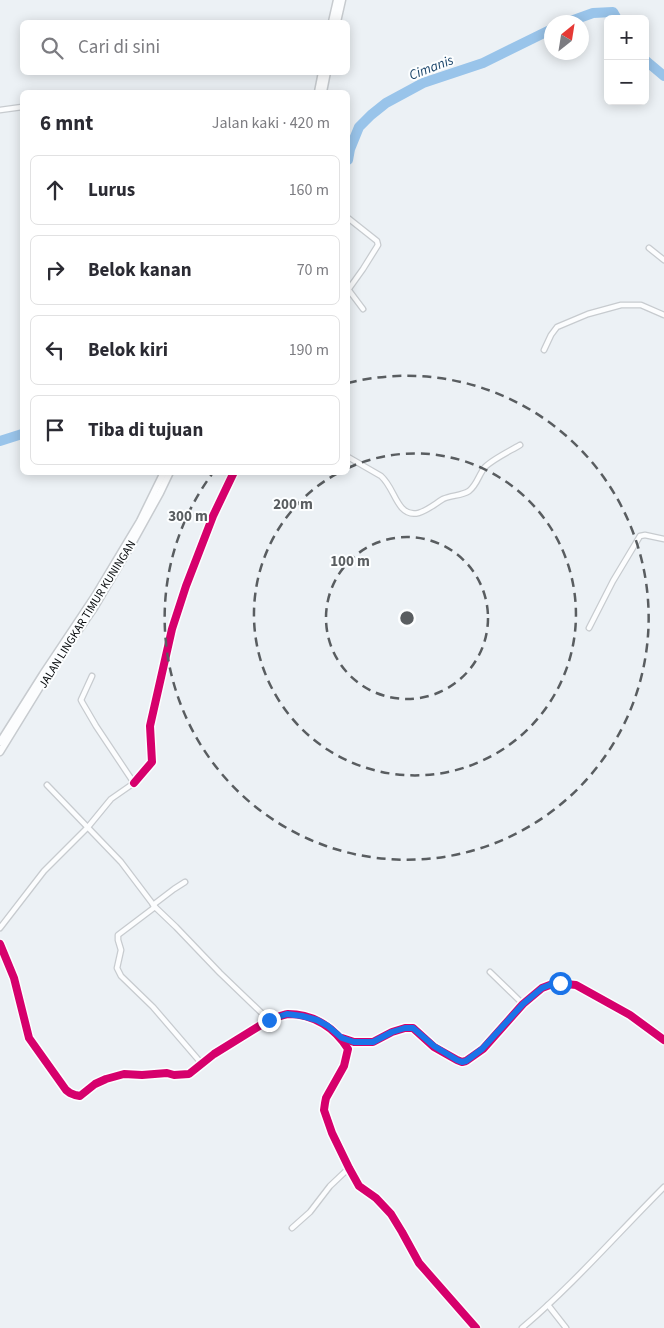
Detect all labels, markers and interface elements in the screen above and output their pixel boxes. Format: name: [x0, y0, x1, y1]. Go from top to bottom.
north arrow: [544, 15, 589, 60]
map controls: [604, 15, 649, 105]
button: +: [604, 15, 649, 60]
search box: [20, 20, 350, 75]
icon: search: [38, 34, 66, 62]
text: Cari di sini: [78, 34, 160, 61]
water label: Cimanis: [406, 50, 457, 86]
button: −: [604, 60, 649, 105]
text: 6 mnt: [40, 108, 93, 138]
text: Jalan kaki · 420 m: [212, 112, 330, 134]
icon: ahead: [41, 176, 69, 204]
text: Lurus: [88, 177, 135, 204]
text: 160 m: [289, 179, 329, 201]
icon: right: [41, 256, 69, 284]
text: Belok kanan: [88, 257, 192, 284]
text: 70 m: [297, 259, 329, 281]
icon: left: [41, 336, 69, 364]
text: Belok kiri: [88, 337, 168, 364]
text: 190 m: [289, 339, 329, 361]
icon: arrive: [41, 416, 69, 444]
text: Tiba di tujuan: [88, 417, 203, 444]
text: 200 m: [273, 494, 313, 515]
text: 300 m: [168, 506, 208, 527]
street label: JALAN LINGKAR TIMUR KUNINGAN: [35, 537, 140, 692]
text: 100 m: [330, 551, 370, 572]
centre of rings: [398, 609, 416, 627]
route start: [549, 972, 572, 995]
route end: [258, 1009, 281, 1032]

